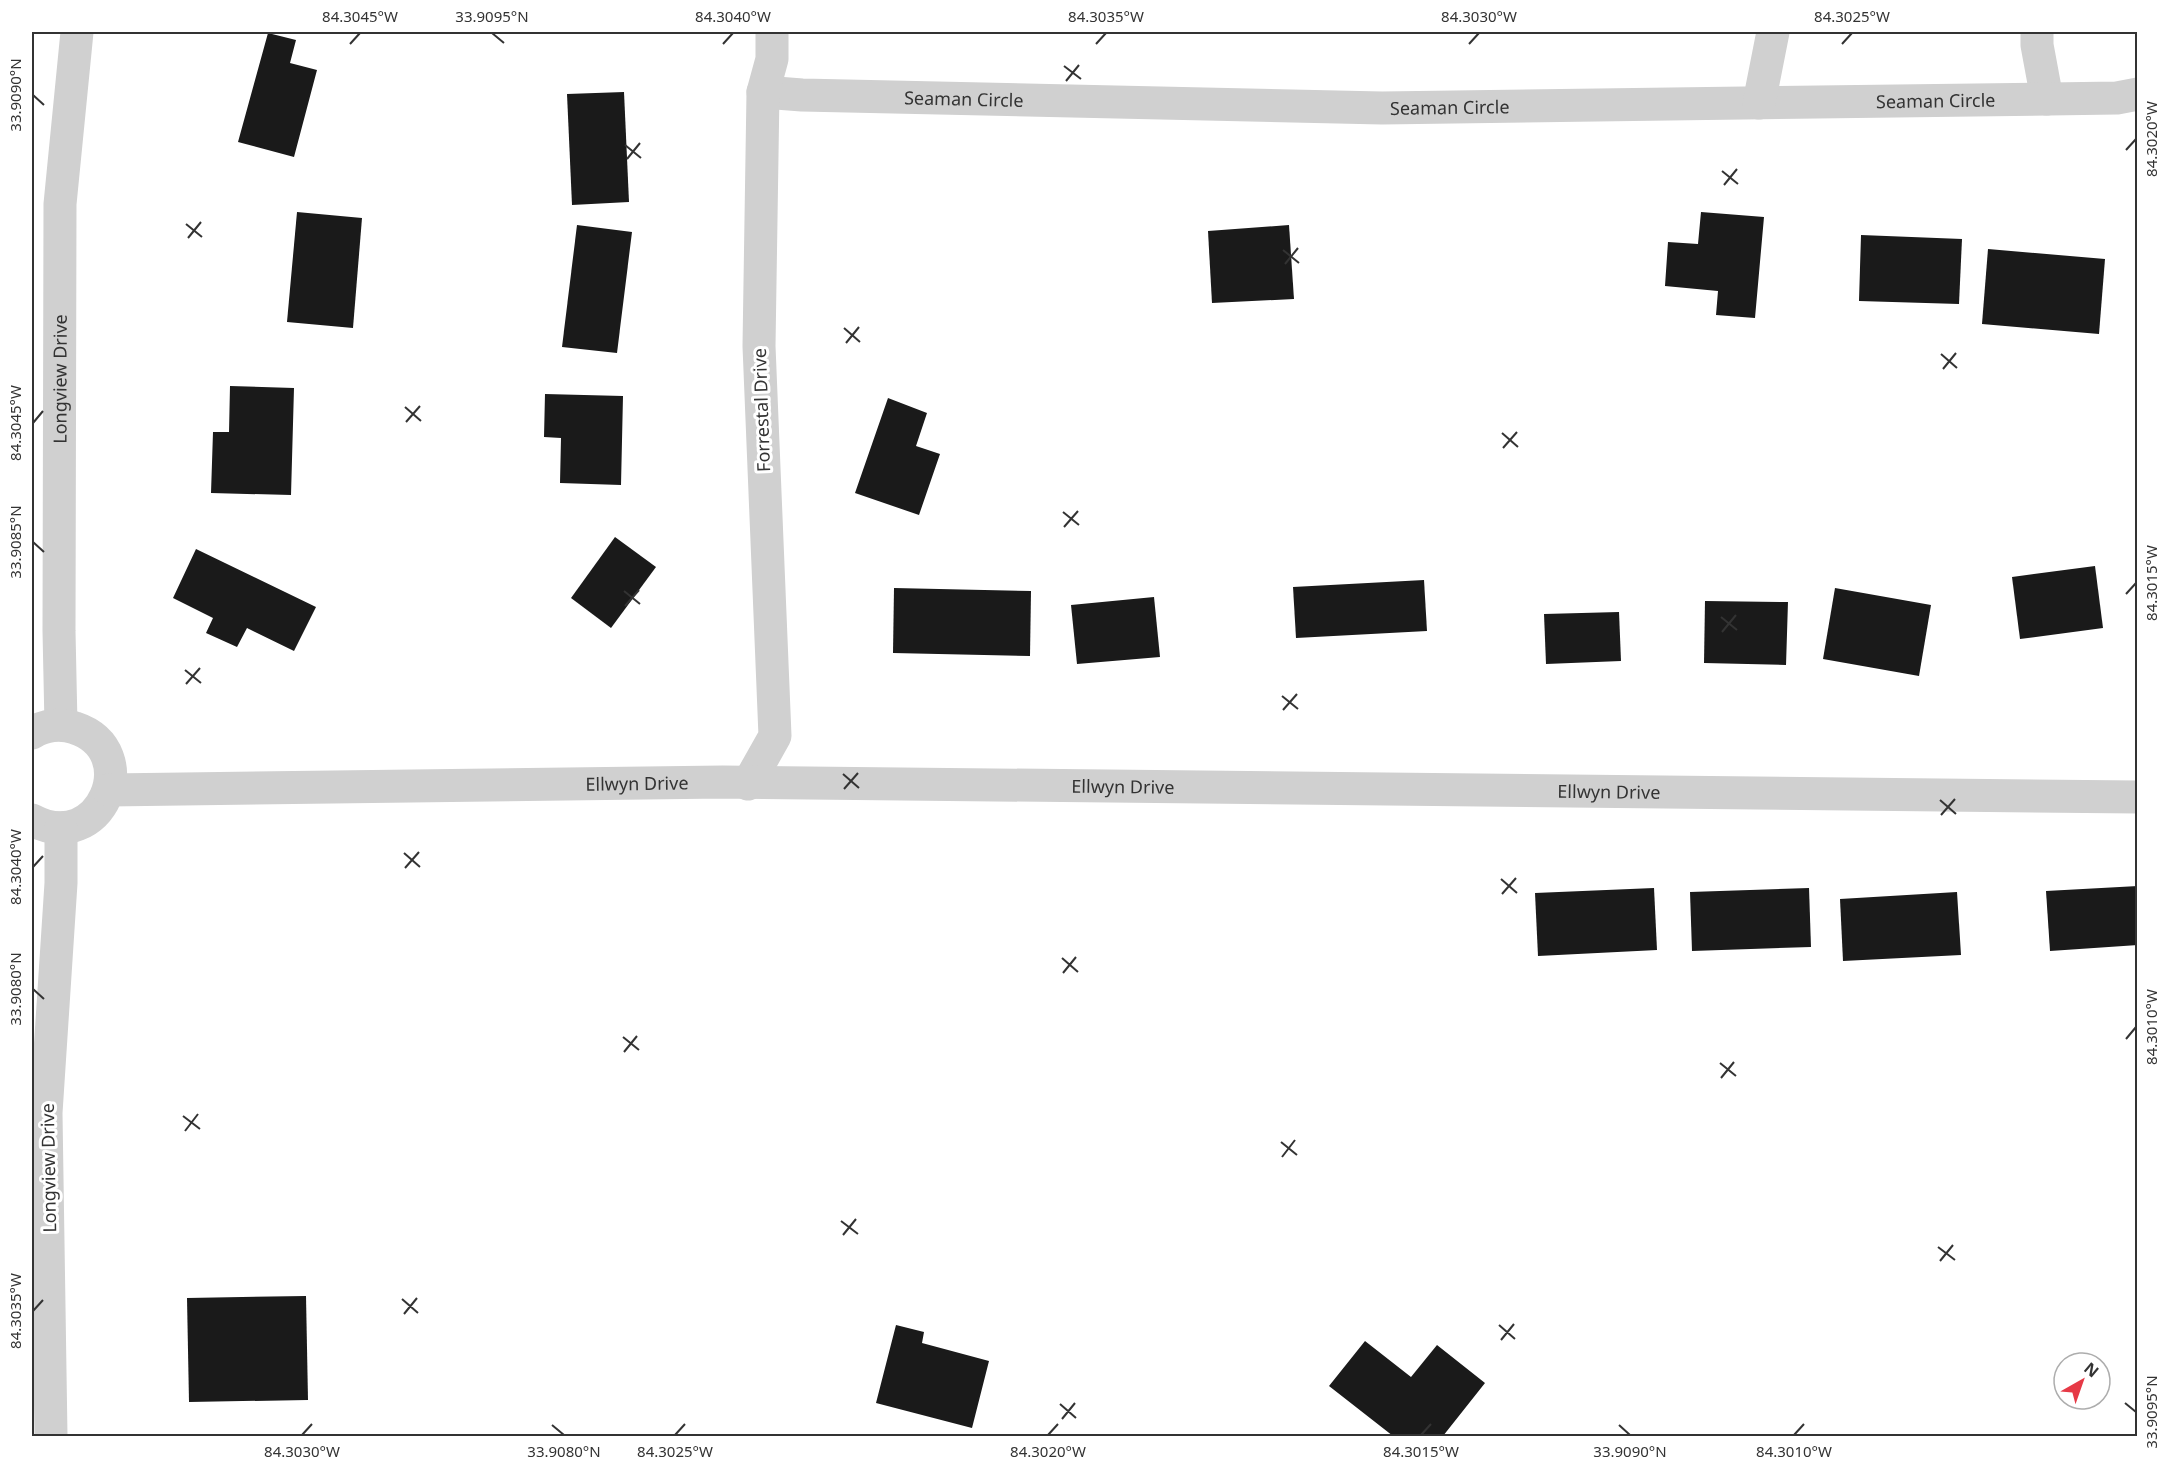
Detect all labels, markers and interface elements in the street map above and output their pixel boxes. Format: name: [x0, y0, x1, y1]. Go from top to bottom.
text: 84.3045°W: [322, 6, 398, 26]
text: 33.9095°N: [455, 6, 529, 26]
text: 84.3040°W: [695, 6, 771, 26]
text: 84.3035°W: [1068, 6, 1144, 26]
text: 84.3030°W: [1441, 6, 1517, 26]
text: 84.3025°W: [1814, 6, 1890, 26]
text: 33.9090°N: [5, 58, 25, 132]
street label: Seaman Circle: [904, 85, 1024, 112]
street label: Seaman Circle: [1876, 88, 1996, 113]
street label: Seaman Circle: [1390, 94, 1510, 120]
text: 84.3020°W: [2141, 101, 2161, 177]
street label: Longview Drive: [47, 314, 72, 444]
street label: Forrestal Drive: [747, 348, 775, 472]
text: 84.3045°W: [5, 385, 25, 461]
text: 33.9085°N: [5, 505, 25, 579]
text: 84.3015°W: [2141, 545, 2161, 621]
street label: Ellwyn Drive: [585, 770, 689, 796]
street label: Ellwyn Drive: [1071, 774, 1175, 799]
street label: Ellwyn Drive: [1557, 779, 1661, 804]
text: 84.3040°W: [5, 829, 25, 905]
text: 33.9080°N: [5, 952, 25, 1026]
text: 84.3010°W: [2141, 989, 2161, 1065]
street label: Longview Drive: [35, 1103, 61, 1233]
text: 84.3035°W: [5, 1273, 25, 1349]
north arrow: [2052, 1351, 2112, 1411]
text: N: [2080, 1357, 2104, 1382]
text: 33.9095°N: [2141, 1375, 2161, 1449]
text: 84.3030°W: [264, 1441, 340, 1461]
text: 33.9080°N: [527, 1441, 601, 1461]
text: 84.3025°W: [637, 1441, 713, 1461]
text: 84.3020°W: [1010, 1441, 1086, 1461]
text: 84.3015°W: [1383, 1441, 1459, 1461]
text: 33.9090°N: [1593, 1441, 1667, 1461]
text: 84.3010°W: [1756, 1441, 1832, 1461]

